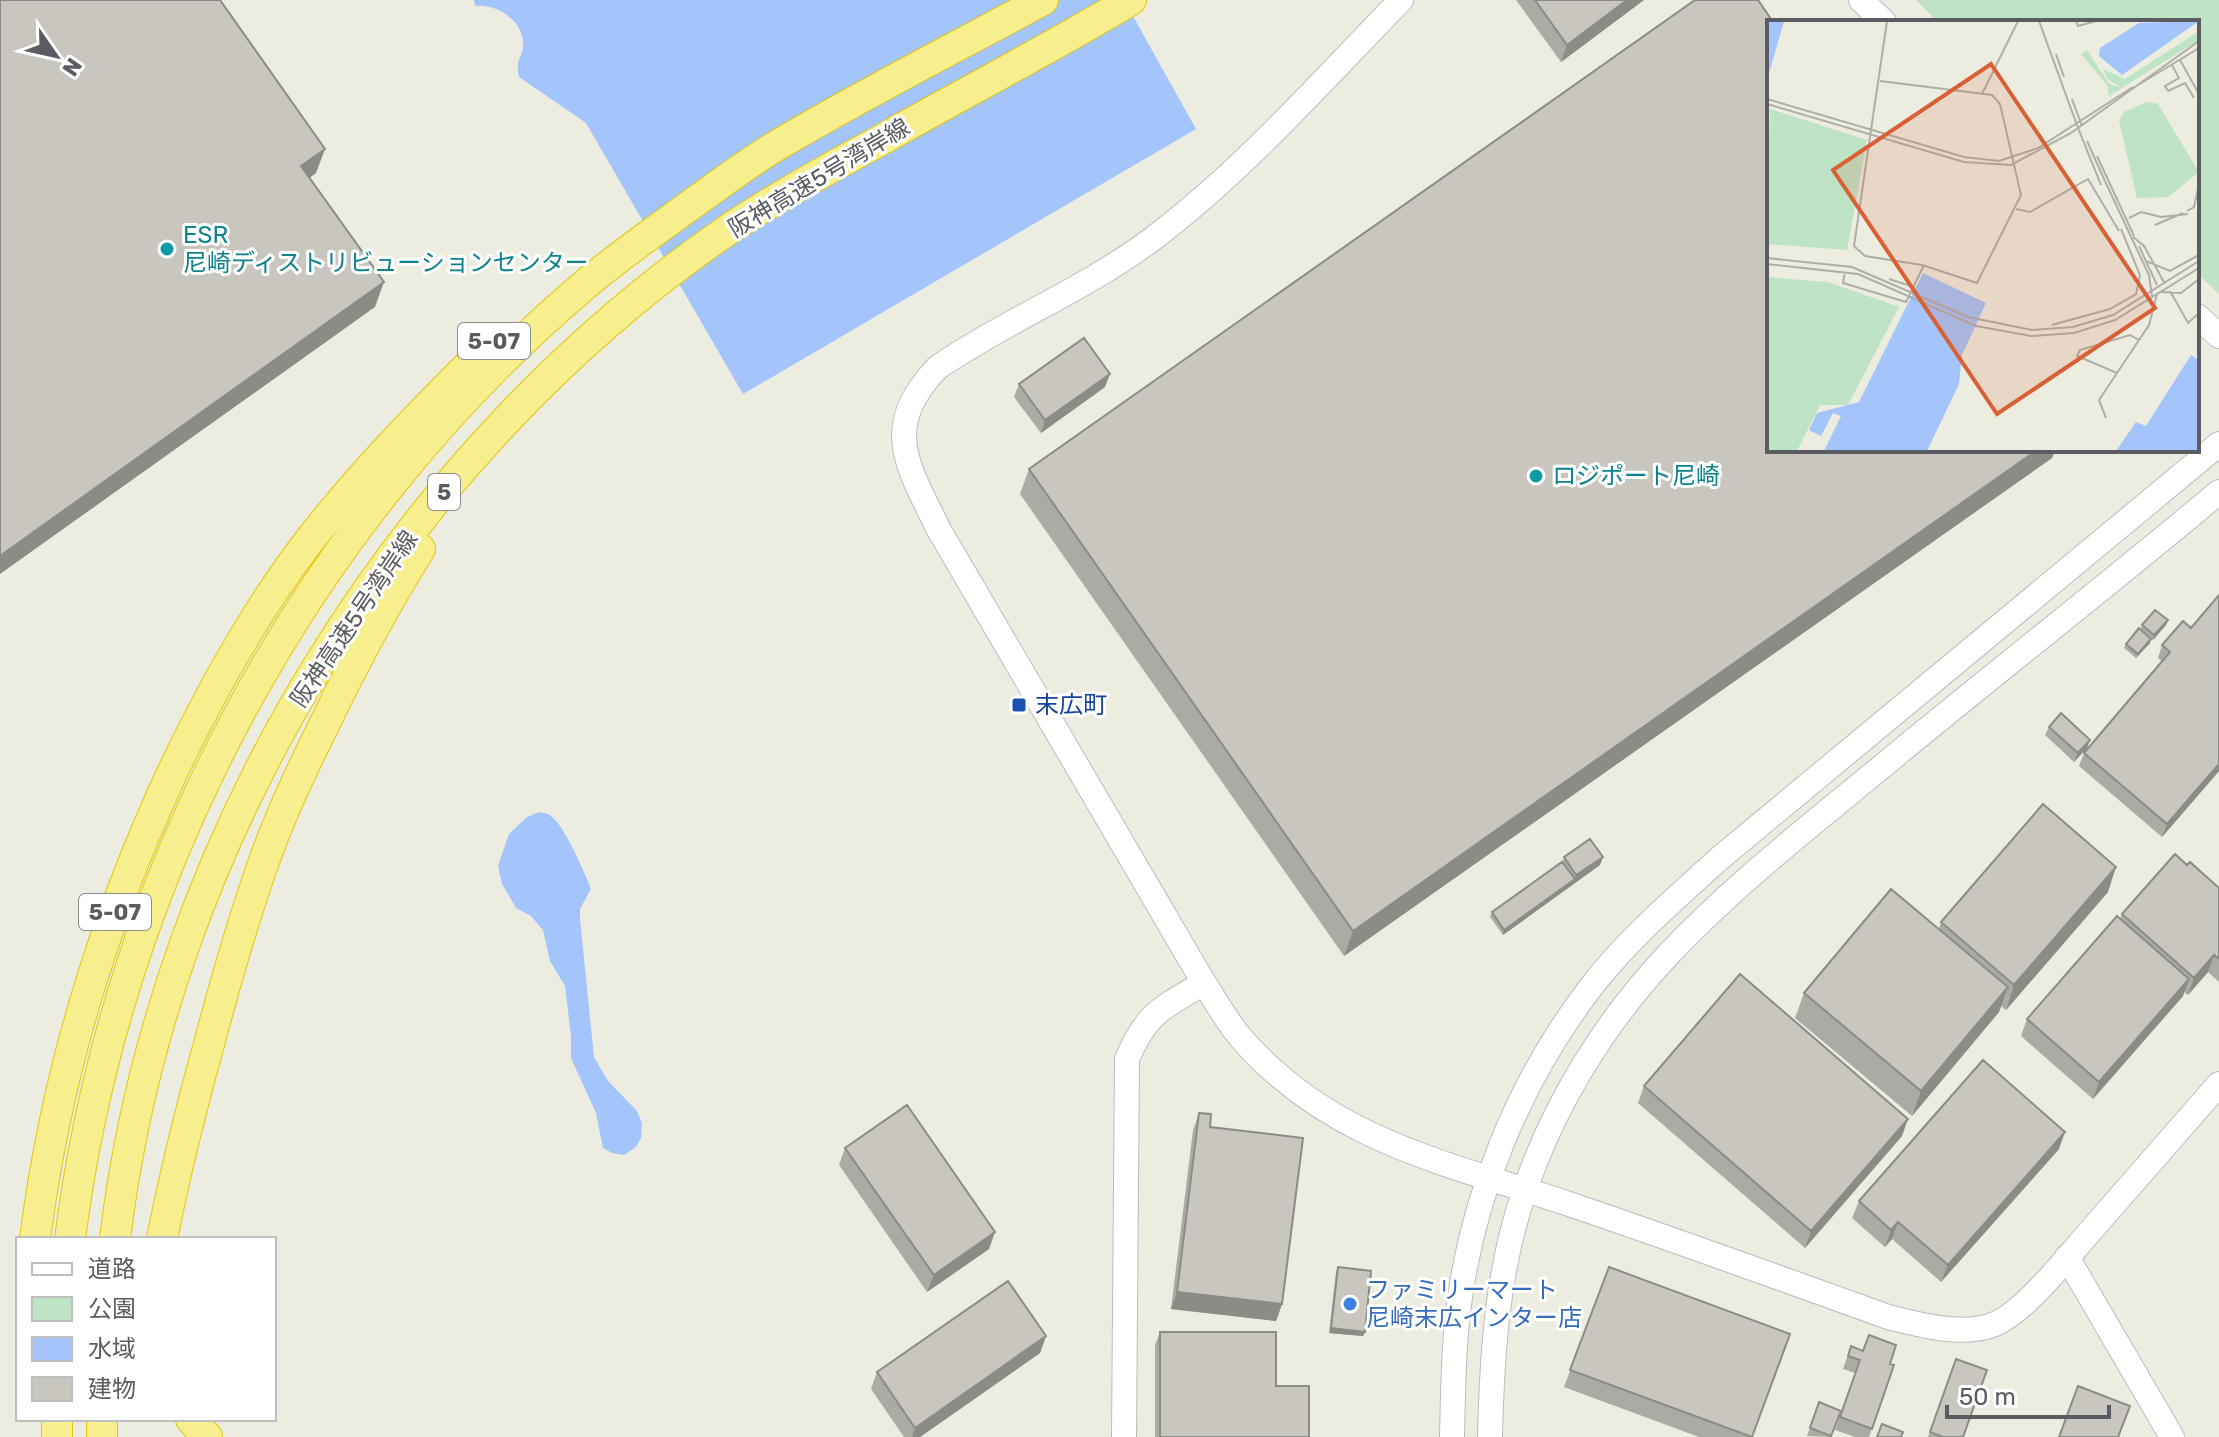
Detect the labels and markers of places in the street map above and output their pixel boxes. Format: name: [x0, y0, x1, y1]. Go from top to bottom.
place label: ESR 尼崎ディストリビューションセンター: [183, 221, 589, 277]
marker: ESR 尼崎ディストリビューションセンター: [158, 240, 176, 258]
place label: ロジポート尼崎: [1552, 462, 1720, 490]
marker: ロジポート尼崎: [1527, 467, 1545, 485]
place label: 末広町: [1035, 691, 1107, 719]
marker: 末広町: [1010, 696, 1028, 714]
place label: ファミリーマート 尼崎末広インター店: [1366, 1276, 1582, 1332]
marker: ファミリーマート 尼崎末広インター店: [1341, 1295, 1359, 1313]

